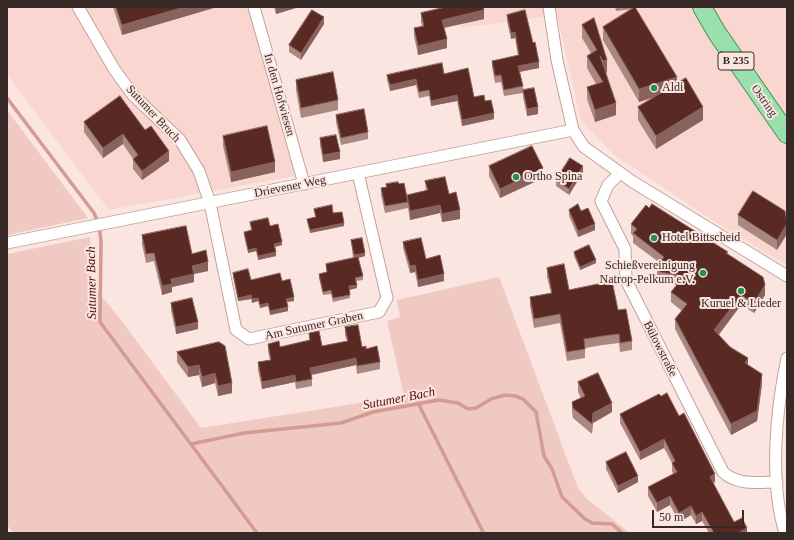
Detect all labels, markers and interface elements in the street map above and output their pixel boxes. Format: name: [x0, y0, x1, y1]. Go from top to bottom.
street label: In den Hofwiesen: [260, 52, 298, 138]
road number: B 235: [718, 52, 754, 70]
place label: Aldi: [662, 81, 683, 95]
street label: Sutumer Bruch: [123, 82, 183, 146]
street label: Ostring: [748, 82, 780, 120]
marker: Aldi: [649, 83, 659, 93]
place label: Ortho Spina: [524, 170, 582, 184]
marker: Ortho Spina: [511, 172, 521, 182]
street label: Drievener Weg: [253, 173, 327, 201]
place label: Hotel Bittscheid: [662, 231, 740, 245]
marker: Hotel Bittscheid: [649, 233, 659, 243]
water label: Sutumer Bach: [84, 246, 100, 320]
place label: Schießvereinigung Natrop-Pelkum e.V.: [600, 259, 695, 287]
marker: Schießvereinigung Natrop-Pelkum e.V.: [698, 268, 708, 278]
marker: Kuruel & Lieder: [736, 286, 746, 296]
place label: Kuruel & Lieder: [701, 297, 781, 311]
street label: Am Sutumer Graben: [264, 309, 364, 343]
street label: Bülowstraße: [640, 319, 680, 379]
water label: Sutumer Bach: [362, 384, 436, 414]
scale bar: [654, 502, 746, 528]
text: 50 m: [659, 510, 683, 524]

